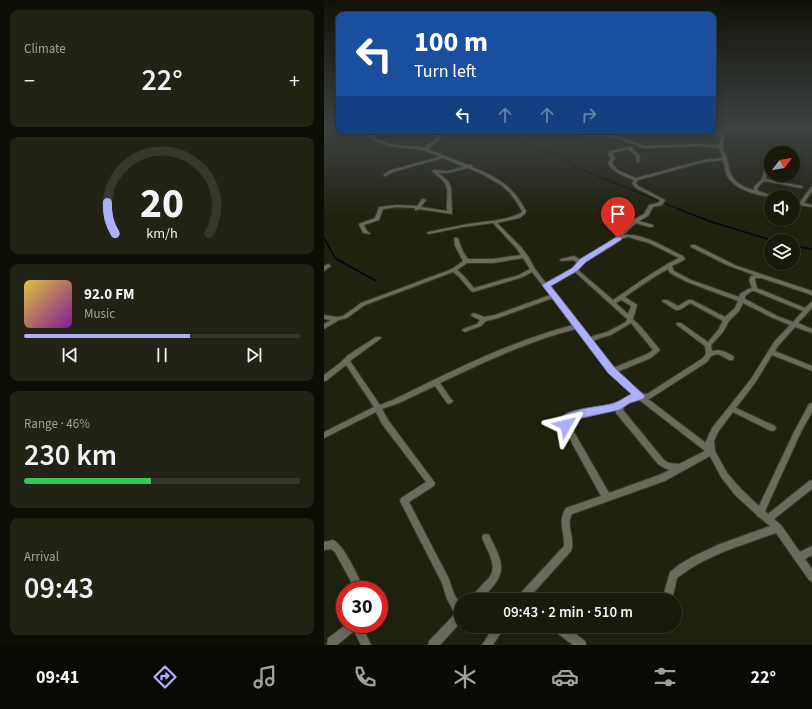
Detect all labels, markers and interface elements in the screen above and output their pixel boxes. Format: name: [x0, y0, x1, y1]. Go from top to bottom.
text: 100 m: [414, 22, 488, 62]
icon: left: [348, 28, 400, 80]
text: Climate: [24, 40, 66, 58]
text: 22°: [141, 59, 183, 102]
text: Turn left: [414, 59, 476, 84]
text: −: [24, 65, 35, 97]
text: +: [289, 65, 300, 97]
icon: left: [452, 104, 474, 126]
icon: ahead: [494, 104, 516, 126]
icon: ahead: [536, 104, 558, 126]
icon: right: [578, 104, 600, 126]
north arrow: [764, 146, 800, 182]
map controls: [764, 146, 800, 270]
text: 20: [140, 173, 184, 233]
button: sound: [764, 190, 800, 226]
pin: [601, 197, 635, 238]
icon: arrive: [607, 203, 629, 225]
text: km/h: [146, 222, 178, 243]
button: layers: [764, 234, 800, 270]
text: 92.0 FM: [84, 284, 135, 305]
text: Music: [84, 305, 115, 323]
icon: previous: [59, 344, 81, 366]
icon: pause: [151, 344, 173, 366]
icon: next: [243, 344, 265, 366]
position arrow: [545, 404, 587, 446]
text: Range · 46%: [24, 415, 90, 433]
text: 230 km: [24, 434, 117, 477]
text: Arrival: [24, 548, 59, 566]
text: 09:43: [24, 567, 94, 610]
speed limit sign: 30: [336, 581, 388, 633]
text: 09:43 · 2 min · 510 m: [503, 602, 633, 623]
icon: directions: [151, 663, 179, 691]
icon: music: [251, 663, 279, 691]
icon: phone: [351, 663, 379, 691]
icon: climate: [451, 663, 479, 691]
icon: car: [551, 663, 579, 691]
icon: filters: [651, 663, 679, 691]
text: 09:41: [36, 665, 79, 690]
text: 22°: [750, 665, 776, 690]

